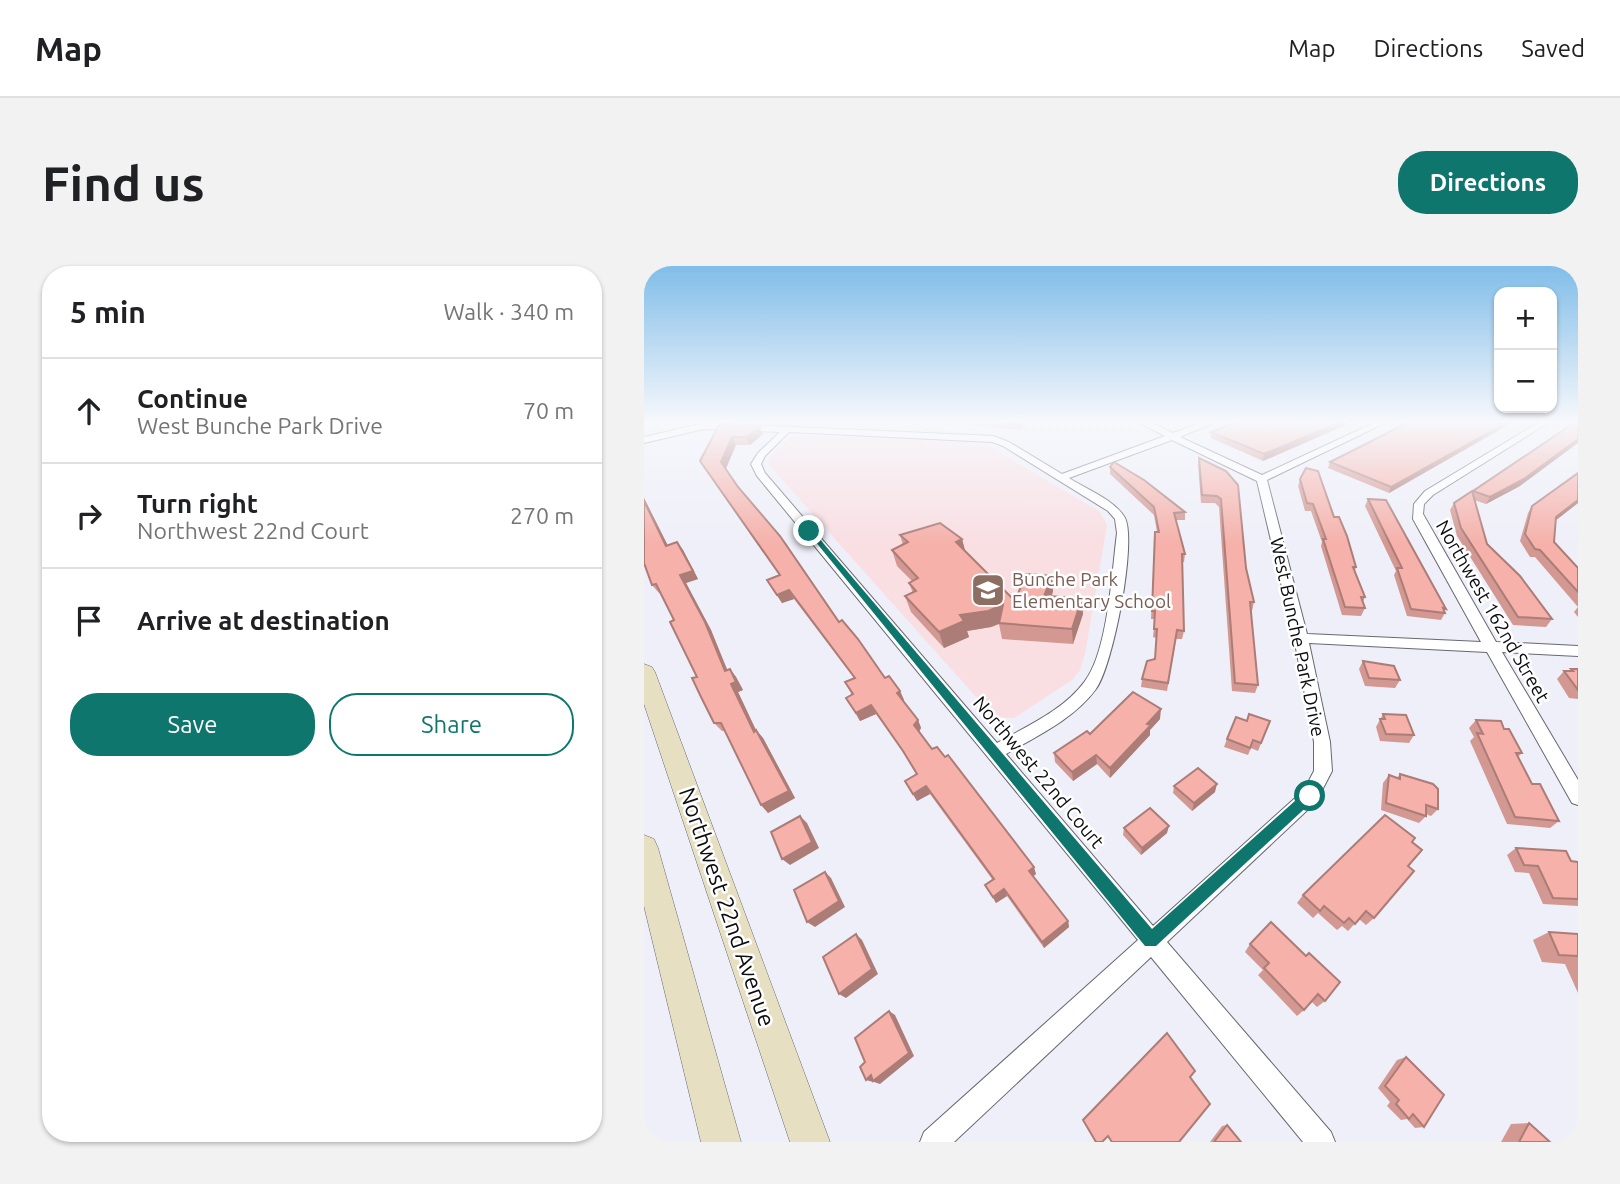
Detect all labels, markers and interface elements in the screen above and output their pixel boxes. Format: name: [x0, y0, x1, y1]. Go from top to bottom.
text: Map: [35, 30, 102, 67]
text: Map: [1288, 35, 1335, 62]
text: Directions: [1373, 35, 1483, 62]
text: Saved: [1521, 35, 1585, 62]
button: Directions: [1398, 151, 1578, 214]
text: Find us: [42, 155, 205, 210]
map controls: [1494, 287, 1557, 413]
button: +: [1494, 287, 1557, 350]
text: 5 min: [70, 295, 146, 329]
text: Walk · 340 m: [443, 299, 574, 324]
button: −: [1494, 350, 1557, 413]
text: Continue: [137, 384, 248, 413]
icon: ahead: [70, 392, 108, 430]
text: 70 m: [523, 398, 574, 423]
text: West Bunche Park Drive: [137, 413, 383, 438]
text: Turn right: [137, 489, 258, 518]
icon: right: [70, 497, 108, 535]
text: 270 m: [510, 503, 574, 528]
route end: [793, 515, 824, 546]
street label: Northwest 162nd Street: [1432, 516, 1555, 707]
text: Northwest 22nd Court: [137, 518, 369, 543]
street label: West Bunche Park Drive: [1266, 535, 1330, 739]
place label: Bunche Park Elementary School: [1012, 568, 1171, 612]
school or university icon: Bunche Park Elementary School: [969, 571, 1007, 609]
icon: arrive: [70, 602, 108, 640]
text: Arrive at destination: [137, 606, 390, 635]
street label: Northwest 22nd Court: [969, 692, 1109, 853]
button: Save: [70, 693, 315, 756]
button: Share: [329, 693, 574, 756]
route start: [1294, 780, 1325, 811]
street label: Northwest 22nd Avenue: [675, 784, 780, 1029]

